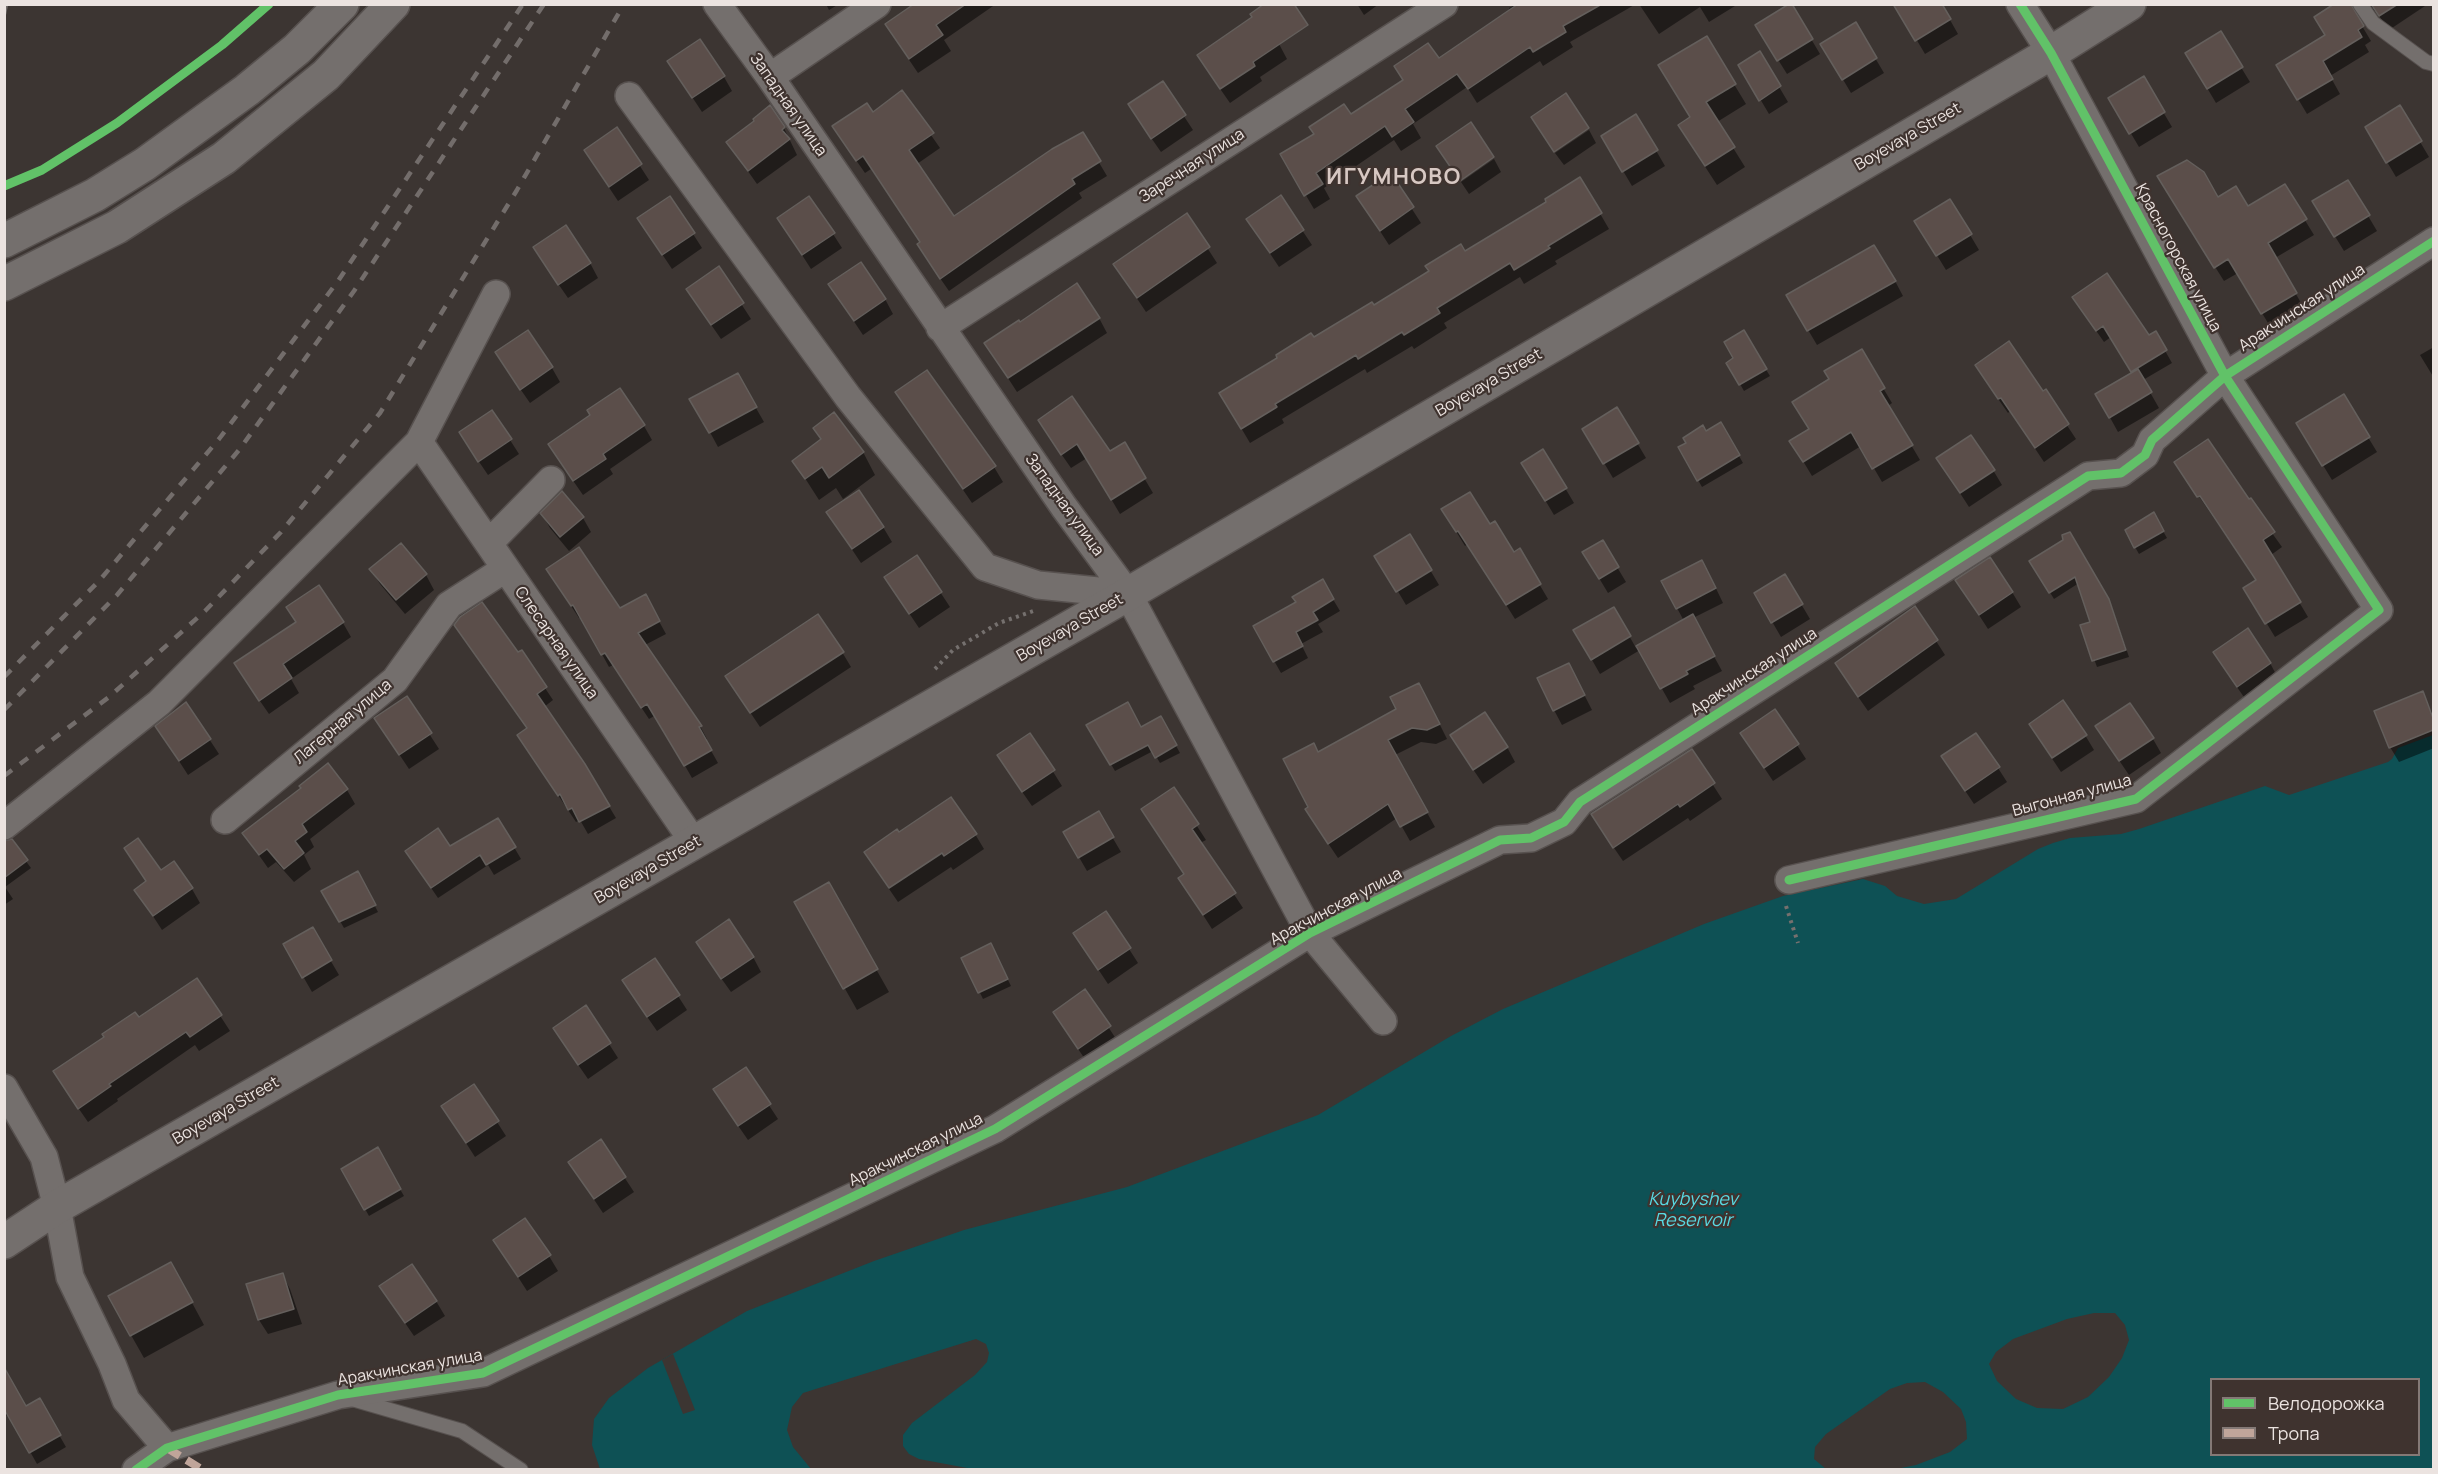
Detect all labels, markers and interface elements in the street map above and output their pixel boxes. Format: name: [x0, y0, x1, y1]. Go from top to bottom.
street label: Западная улица: [745, 50, 831, 160]
street label: Boyevaya Street: [1852, 99, 1964, 175]
street label: Заречная улица: [1136, 125, 1248, 207]
district label: ИГУМНОВО: [1326, 165, 1462, 191]
street label: Красногорская улица: [2131, 181, 2225, 335]
street label: Аракчинская улица: [2235, 260, 2369, 356]
street label: Boyevaya Street: [1433, 345, 1545, 421]
street label: Западная улица: [1021, 450, 1107, 560]
street label: Слесарная улица: [510, 583, 602, 703]
street label: Boyevaya Street: [1014, 590, 1126, 666]
street label: Аракчинская улица: [1687, 624, 1821, 720]
street label: Лагерная улица: [290, 675, 396, 769]
street label: Выгонная улица: [2010, 771, 2134, 821]
street label: Boyevaya Street: [592, 832, 704, 908]
street label: Аракчинская улица: [1267, 864, 1405, 950]
street label: Boyevaya Street: [170, 1073, 282, 1149]
street label: Аракчинская улица: [846, 1109, 986, 1191]
water label: Kuybyshev Reservoir: [1648, 1189, 1738, 1232]
street label: Аракчинская улица: [336, 1346, 484, 1390]
legend: [2210, 1378, 2420, 1456]
text: Велодорожка: [2268, 1391, 2385, 1415]
text: Тропа: [2268, 1421, 2319, 1445]

